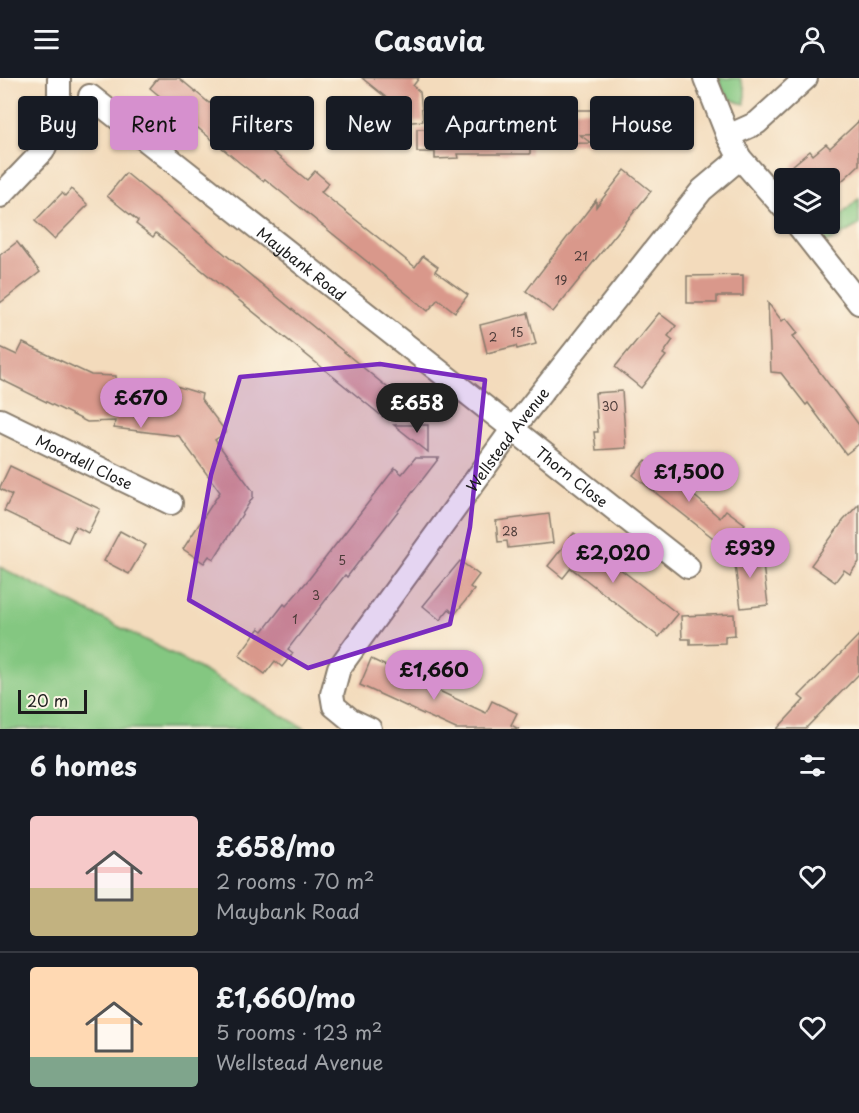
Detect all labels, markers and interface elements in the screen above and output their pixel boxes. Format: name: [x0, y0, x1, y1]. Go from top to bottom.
text: Casavia: [374, 19, 485, 60]
icon: menu: [30, 23, 63, 56]
icon: person: [796, 23, 829, 56]
chip: Buy: [18, 96, 98, 150]
chip: Rent: [110, 96, 198, 150]
chip: Filters: [210, 96, 314, 150]
chip: New: [326, 96, 412, 150]
chip: Apartment: [424, 96, 578, 150]
chip: House: [590, 96, 694, 150]
map controls: [774, 168, 840, 234]
button: layers: [774, 168, 840, 234]
street label: Maybank Road: [253, 221, 352, 306]
house number: 21: [574, 247, 588, 265]
house number: 19: [555, 271, 567, 289]
house number: 15: [510, 323, 524, 341]
house number: 2: [489, 328, 497, 346]
pin: £670: [105, 378, 177, 429]
text: £670: [114, 382, 168, 412]
street label: Wellstead Avenue: [460, 382, 554, 496]
pin: £658: [381, 383, 453, 434]
text: £658: [390, 387, 444, 417]
house number: 30: [602, 397, 619, 415]
street label: Moordell Close: [32, 428, 137, 494]
street label: Thorn Close: [531, 440, 614, 512]
pin: £1,500: [640, 452, 738, 503]
text: £1,500: [654, 456, 724, 486]
house number: 28: [502, 522, 518, 540]
pin: £939: [714, 528, 786, 579]
text: £939: [725, 532, 775, 562]
pin: £2,020: [564, 533, 662, 584]
text: £2,020: [576, 537, 650, 567]
house number: 5: [338, 551, 346, 569]
house number: 3: [312, 586, 320, 604]
house number: 1: [292, 610, 298, 628]
pin: £1,660: [385, 650, 483, 701]
text: £1,660: [399, 654, 469, 684]
scale bar: [18, 687, 87, 714]
text: 20 m: [27, 688, 68, 712]
text: 6 homes: [30, 746, 137, 785]
icon: filters: [796, 749, 829, 782]
text: £658/mo: [216, 827, 335, 866]
icon: home: [78, 840, 150, 912]
icon: heart: [796, 860, 829, 893]
text: 2 rooms · 70 m²: [216, 866, 374, 896]
text: Maybank Road: [216, 896, 360, 926]
text: £1,660/mo: [216, 978, 355, 1017]
icon: home: [78, 991, 150, 1063]
icon: heart: [796, 1011, 829, 1044]
text: 5 rooms · 123 m²: [216, 1017, 382, 1047]
text: Wellstead Avenue: [216, 1047, 383, 1077]

